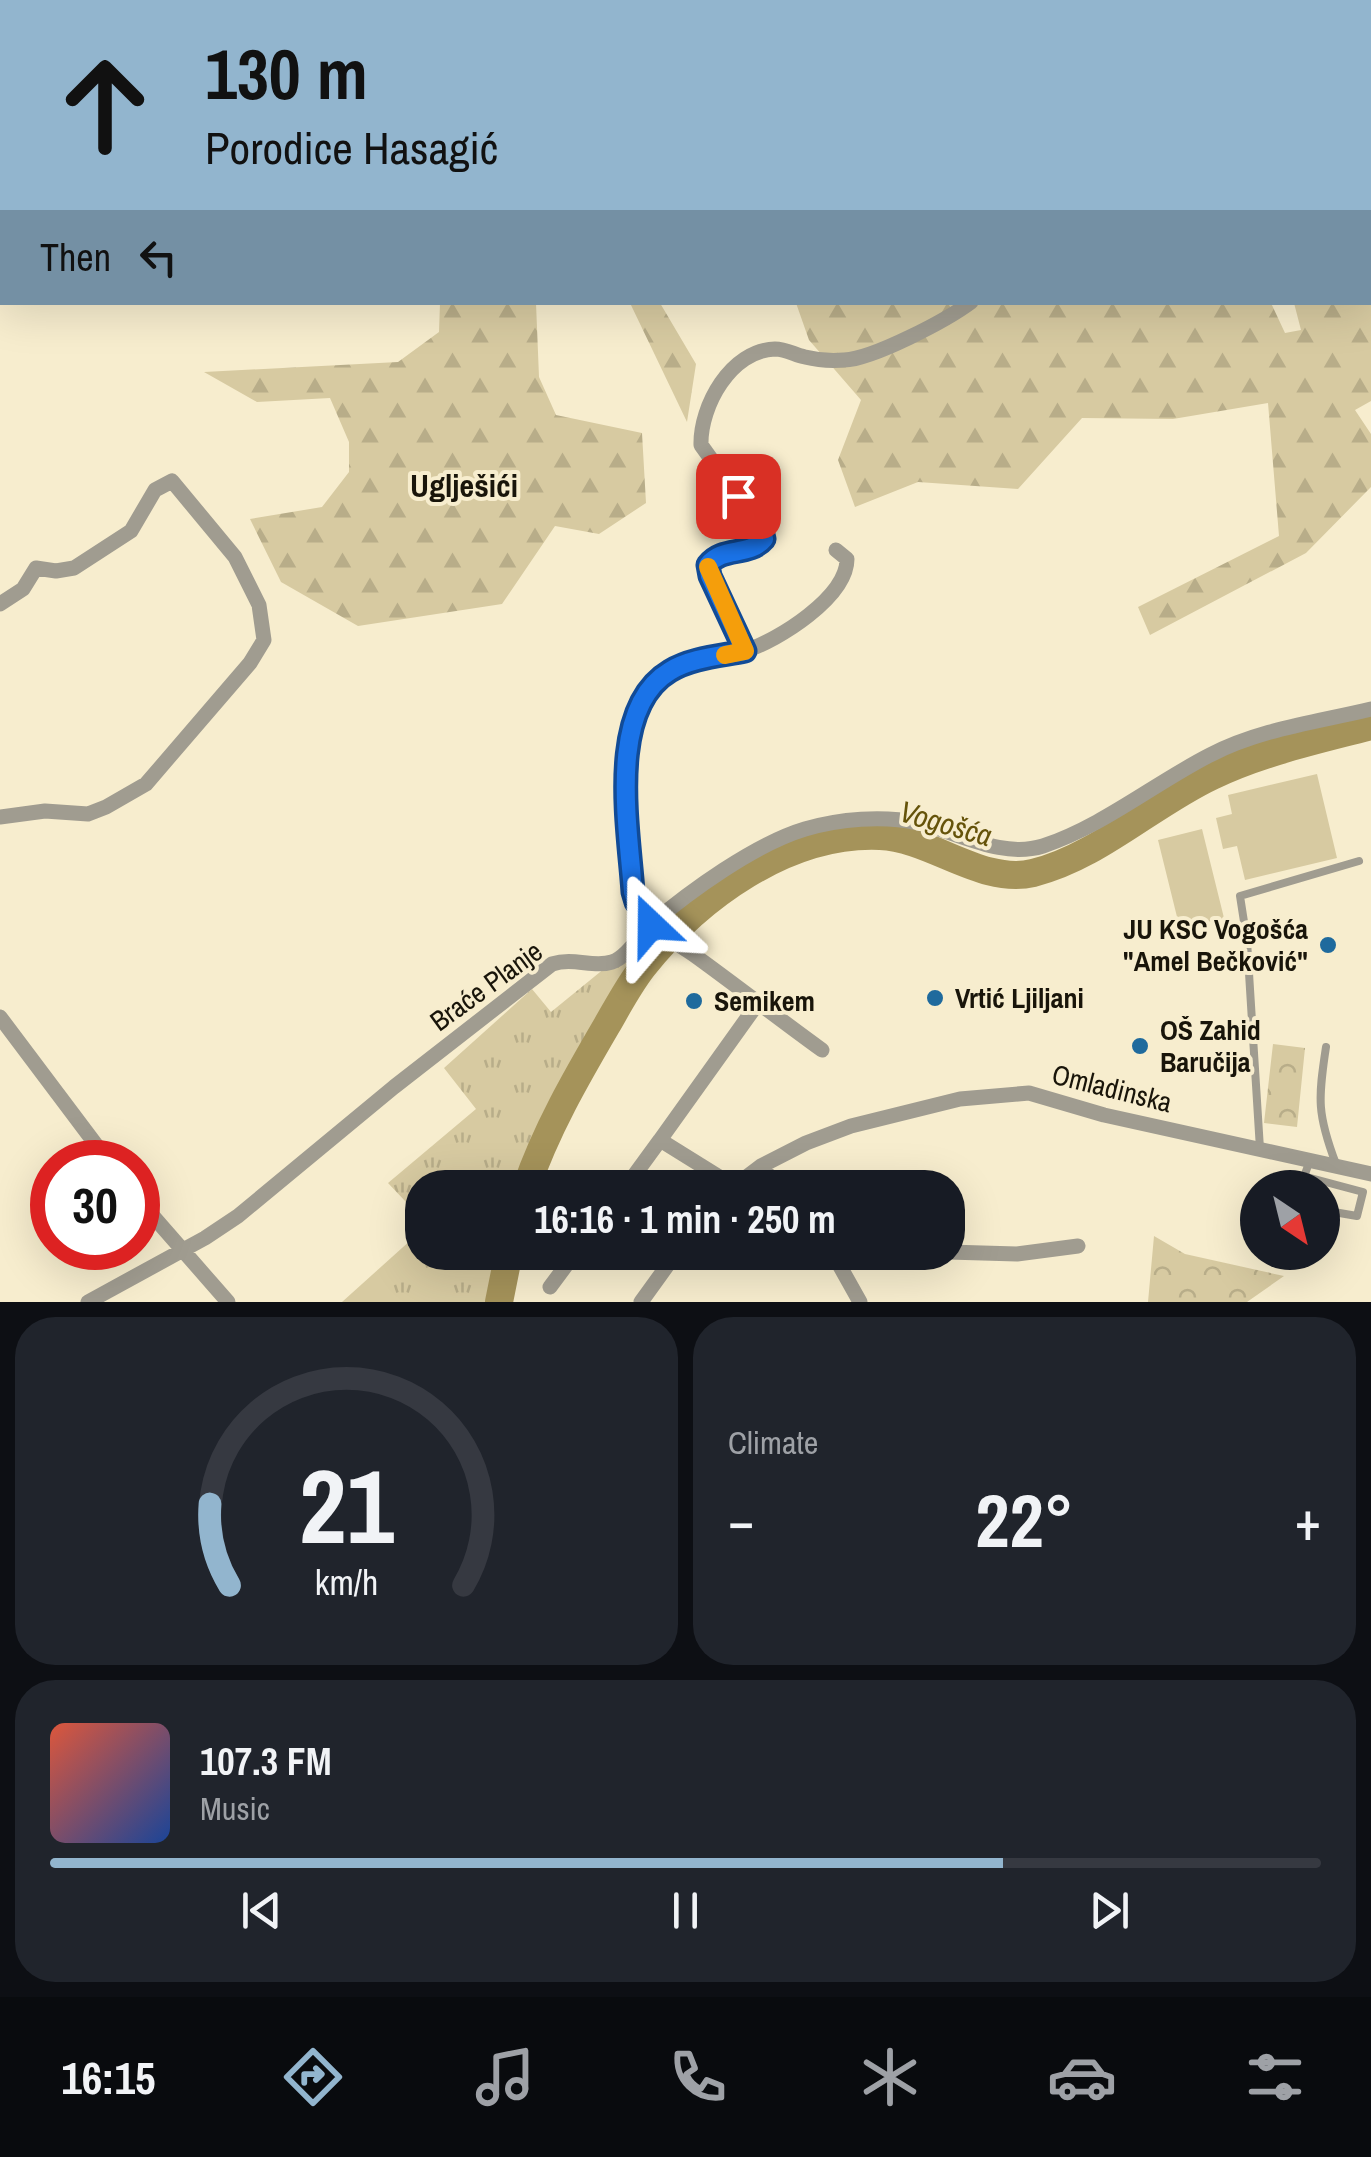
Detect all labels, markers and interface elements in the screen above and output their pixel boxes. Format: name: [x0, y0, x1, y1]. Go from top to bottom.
text: 130 m: [205, 27, 368, 121]
icon: ahead: [40, 40, 170, 170]
text: Porodice Hasagić: [205, 117, 498, 178]
icon: left: [131, 230, 186, 285]
text: Then: [40, 232, 111, 283]
pin: [696, 454, 781, 539]
district label: Uglješići: [410, 464, 518, 507]
icon: arrive: [711, 469, 766, 524]
water label: Vogošća: [895, 791, 997, 855]
position arrow: [599, 873, 703, 977]
place label: JU KSC Vogošća "Amel Bečković": [1123, 910, 1308, 980]
street label: Braće Planje: [422, 932, 550, 1040]
marker: JU KSC Vogošća "Amel Bečković": [1317, 934, 1339, 956]
place label: Vrtić Ljiljani: [955, 979, 1084, 1017]
place label: Semikem: [714, 982, 815, 1020]
marker: Vrtić Ljiljani: [924, 987, 946, 1009]
marker: Semikem: [683, 990, 705, 1012]
place label: OŠ Zahid Baručija: [1160, 1011, 1261, 1081]
marker: OŠ Zahid Baručija: [1129, 1035, 1151, 1057]
street label: Omladinska: [1048, 1055, 1176, 1121]
speed limit sign: 30: [30, 1140, 160, 1270]
north arrow: [1240, 1170, 1340, 1270]
map controls: [1240, 1170, 1340, 1270]
text: 16:16 · 1 min · 250 m: [534, 1194, 836, 1245]
text: Climate: [728, 1421, 818, 1464]
text: 21: [299, 1435, 394, 1575]
text: 22°: [975, 1469, 1074, 1570]
text: −: [728, 1483, 754, 1557]
text: +: [1295, 1483, 1321, 1557]
text: km/h: [315, 1558, 378, 1606]
text: 107.3 FM: [200, 1736, 332, 1787]
text: Music: [200, 1787, 270, 1830]
icon: previous: [234, 1883, 289, 1938]
icon: pause: [658, 1883, 713, 1938]
icon: next: [1082, 1883, 1137, 1938]
icon: directions: [278, 2042, 348, 2112]
icon: music: [470, 2042, 540, 2112]
icon: phone: [663, 2042, 733, 2112]
icon: climate: [855, 2042, 925, 2112]
icon: car: [1047, 2042, 1117, 2112]
icon: filters: [1240, 2042, 1310, 2112]
text: 16:15: [61, 2047, 156, 2108]

